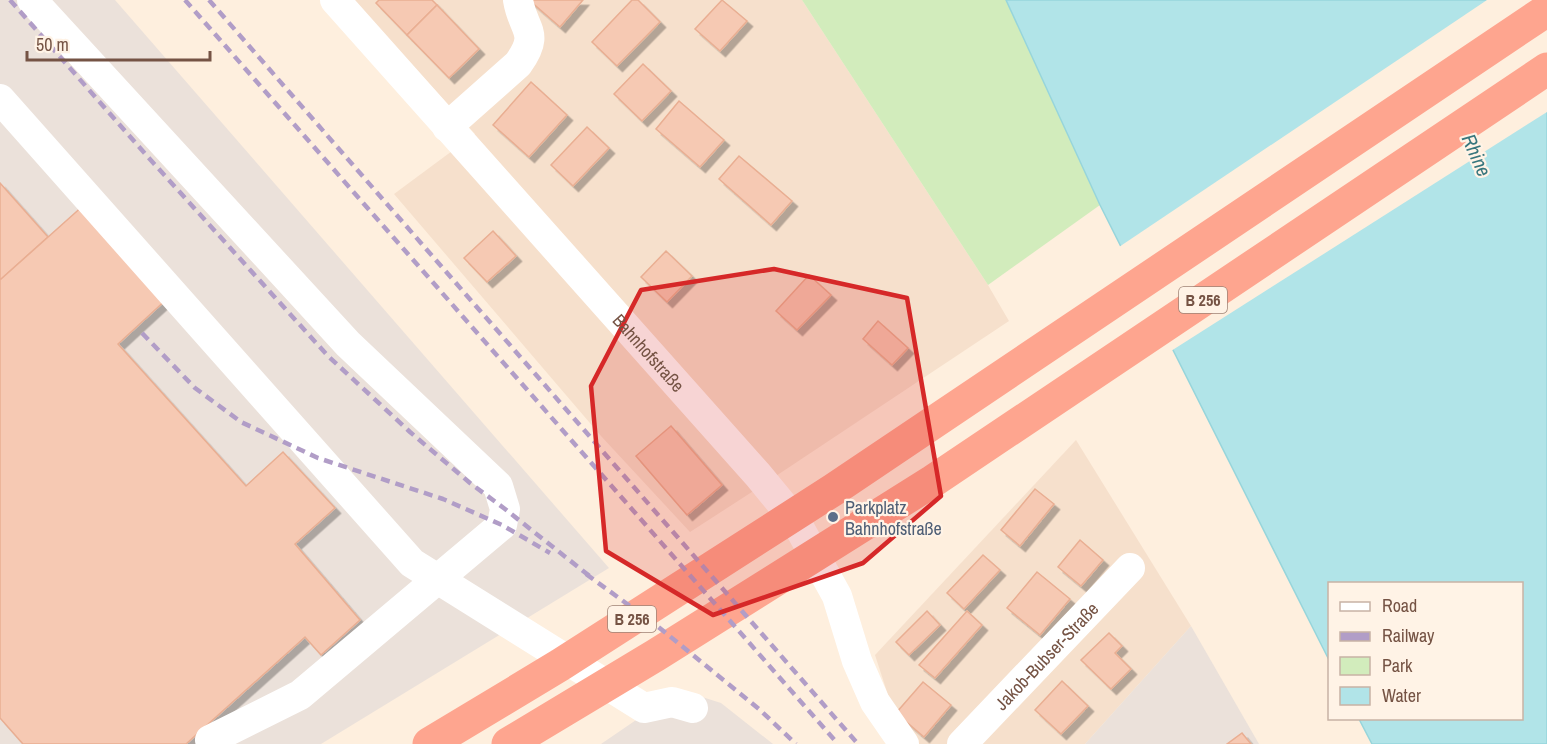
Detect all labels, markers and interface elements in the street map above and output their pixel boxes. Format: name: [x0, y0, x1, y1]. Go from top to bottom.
scale bar: [27, 24, 210, 62]
text: 50 m: [36, 32, 69, 57]
water label: Rhine: [1456, 130, 1498, 180]
road number: B 256: [1179, 287, 1227, 313]
street label: Bahnhofstraße: [607, 308, 690, 397]
place label: Parkplatz Bahnhofstraße: [845, 495, 942, 541]
marker: Parkplatz Bahnhofstraße: [826, 510, 840, 524]
legend: [1328, 582, 1523, 720]
text: Road: [1382, 593, 1417, 618]
street label: Jakob-Bubser-Straße: [989, 596, 1104, 715]
road number: B 256: [608, 606, 656, 632]
text: Railway: [1382, 623, 1435, 648]
text: Park: [1382, 653, 1413, 678]
text: Water: [1382, 683, 1421, 708]

